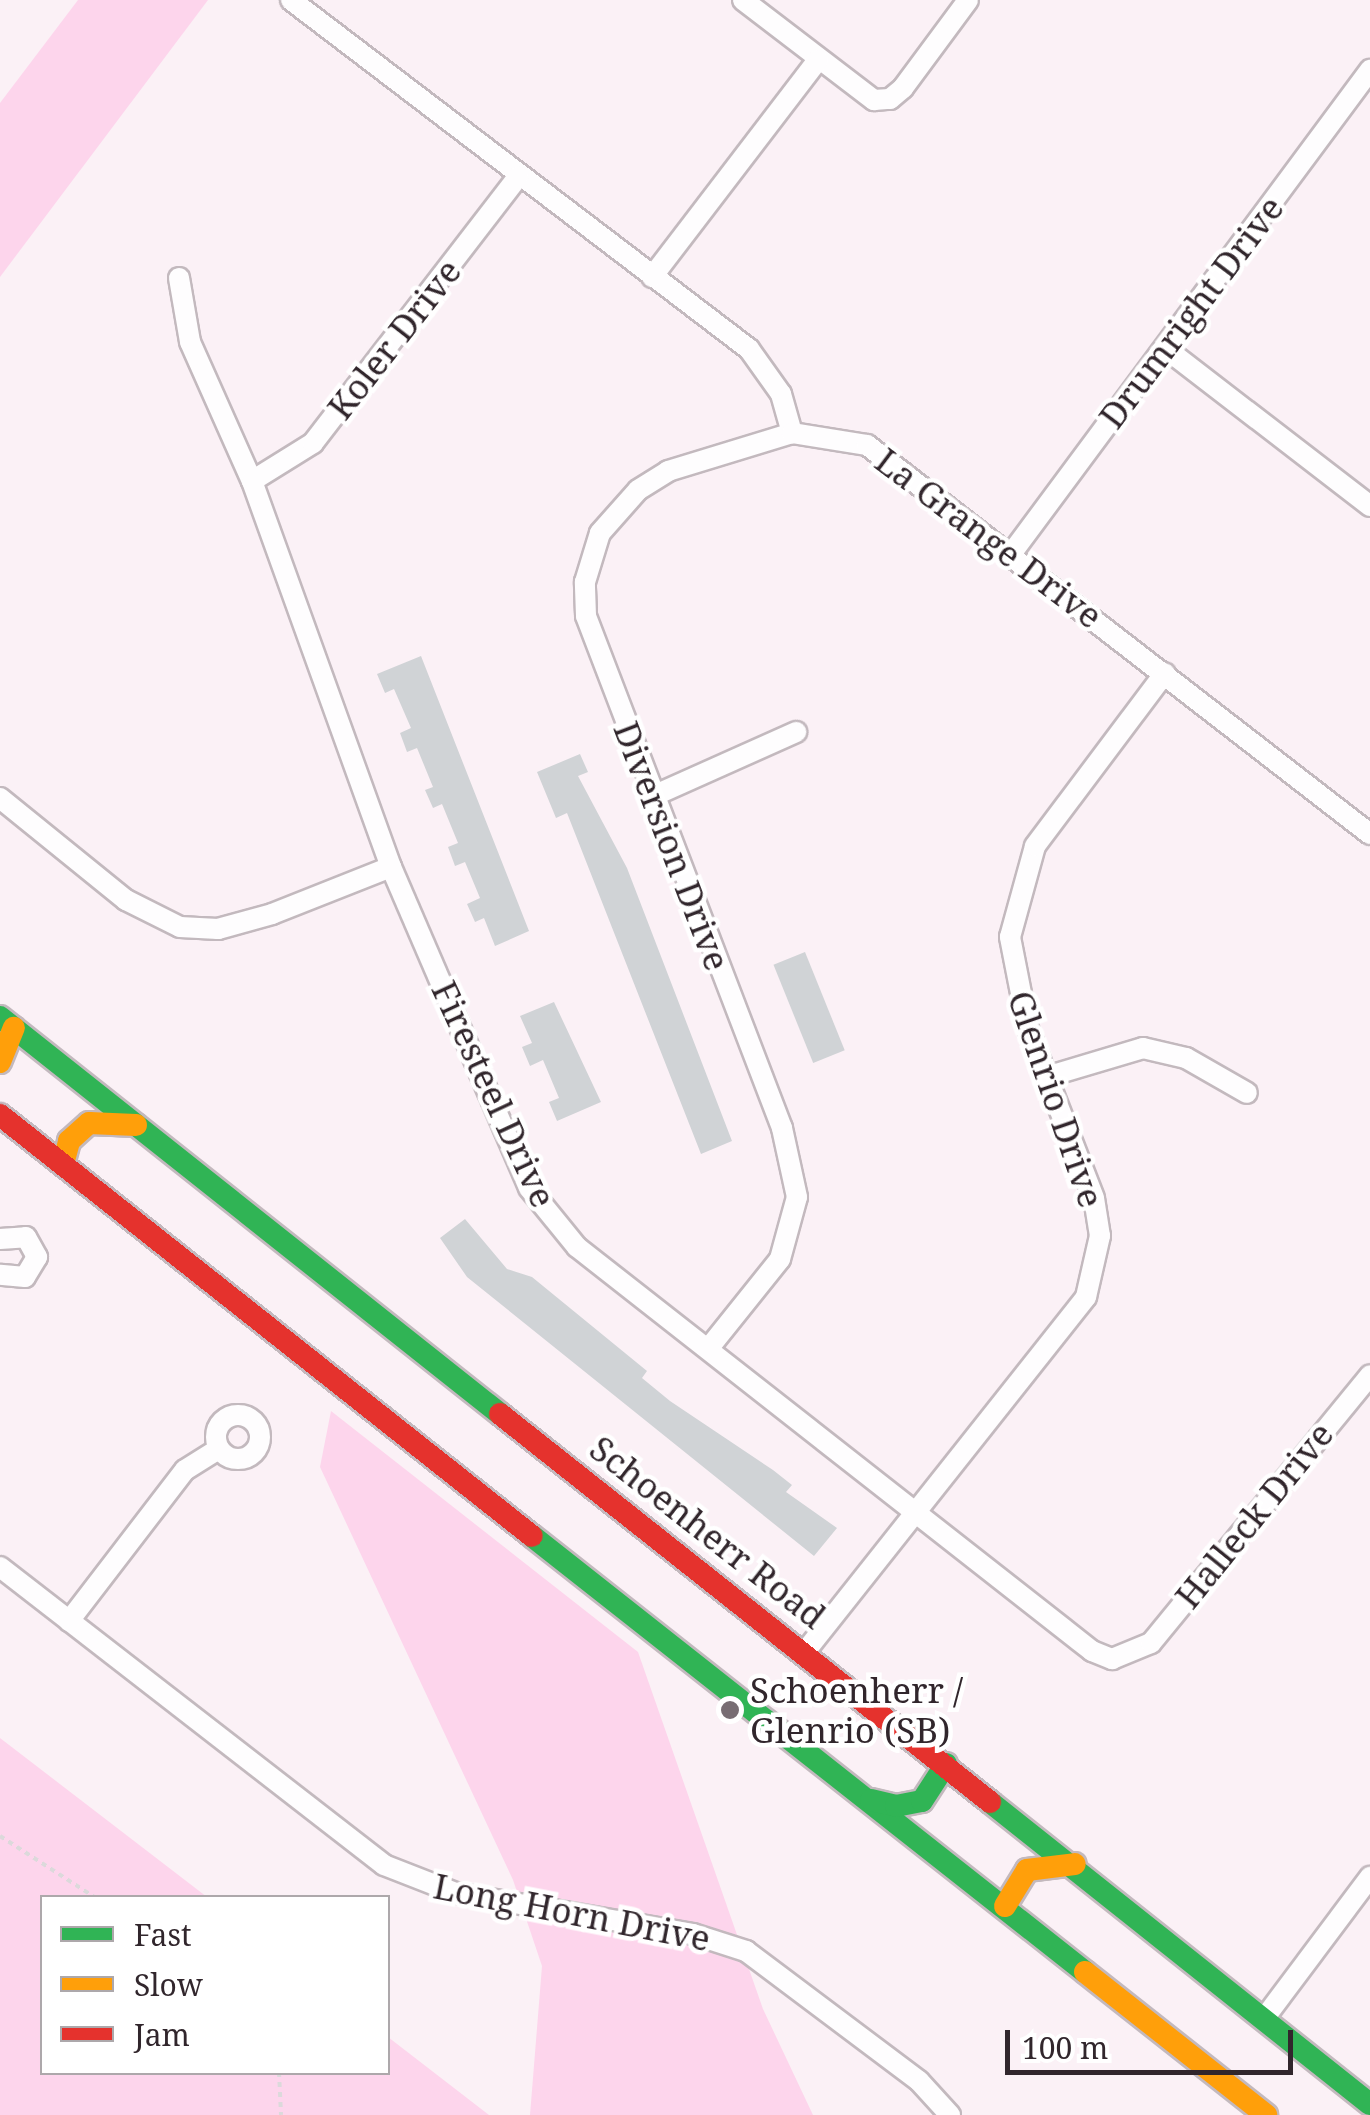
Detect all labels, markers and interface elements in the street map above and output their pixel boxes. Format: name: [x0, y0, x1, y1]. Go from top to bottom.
street label: Drumright Drive: [1090, 188, 1292, 436]
street label: Koler Drive: [319, 251, 469, 427]
street label: La Grange Drive: [868, 439, 1110, 637]
street label: Diversion Drive: [605, 716, 739, 976]
street label: Firesteel Drive: [423, 974, 565, 1214]
street label: Glenrio Drive: [999, 985, 1113, 1213]
street label: Halleck Drive: [1166, 1414, 1342, 1616]
street label: Schoenherr Road: [582, 1427, 834, 1637]
place label: Schoenherr / Glenrio (SB): [750, 1669, 963, 1751]
marker: Schoenherr / Glenrio (SB): [719, 1699, 741, 1721]
street label: Long Horn Drive: [430, 1865, 714, 1959]
legend: [40, 1895, 390, 2075]
text: Fast: [134, 1914, 191, 1955]
text: Slow: [134, 1964, 203, 2005]
scale bar: [1010, 2010, 1298, 2072]
text: Jam: [134, 2014, 190, 2055]
text: 100 m: [1022, 2027, 1108, 2068]

